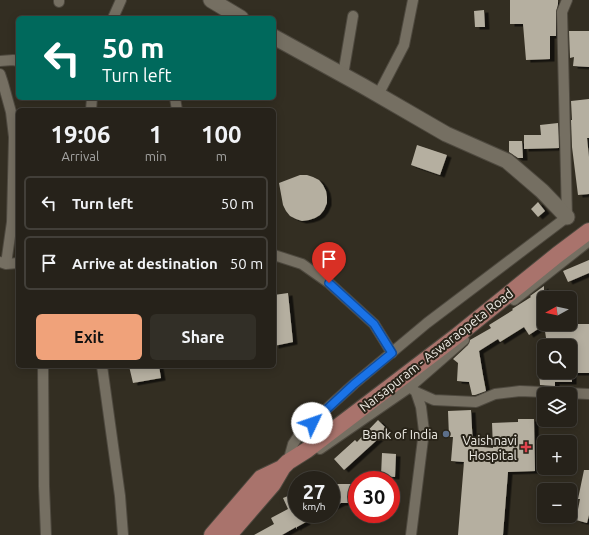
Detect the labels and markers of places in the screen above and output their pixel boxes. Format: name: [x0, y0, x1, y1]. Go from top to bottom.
pin: [312, 242, 346, 283]
place label: Bank of India: [362, 427, 438, 441]
marker: Bank of India: [441, 429, 451, 439]
place label: Vaishnavi Hospital: [462, 433, 518, 462]
marker: Vaishnavi Hospital: [520, 441, 532, 453]

